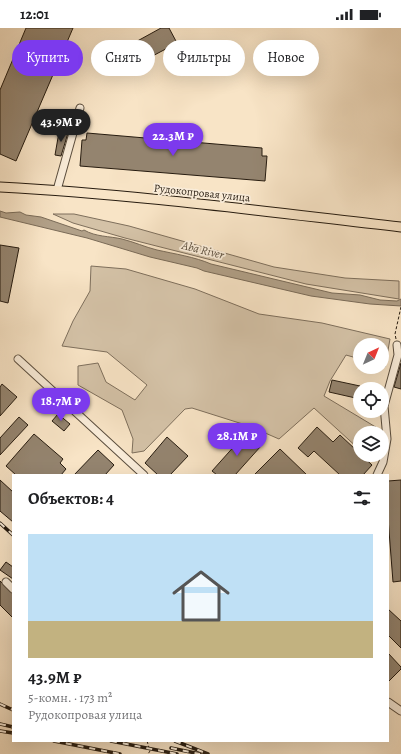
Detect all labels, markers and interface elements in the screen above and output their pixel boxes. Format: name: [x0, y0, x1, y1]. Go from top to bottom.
text: 12:01: [20, 4, 49, 24]
chip: Купить: [12, 40, 83, 76]
chip: Снять: [91, 40, 155, 76]
chip: Фильтры: [163, 40, 245, 76]
chip: Новое: [253, 40, 319, 76]
pin: 43.9M ₽: [24, 109, 98, 143]
text: 43.9M ₽: [40, 113, 82, 130]
pin: 22.3M ₽: [136, 123, 210, 157]
text: 22.3M ₽: [152, 127, 194, 144]
street label: Рудокопровая улица: [153, 180, 252, 206]
water label: Aba River: [179, 237, 227, 263]
north arrow: [353, 338, 389, 374]
map controls: [353, 338, 389, 462]
button: locate: [353, 382, 389, 418]
pin: 18.7M ₽: [24, 388, 98, 422]
text: 18.7M ₽: [41, 392, 81, 409]
pin: 28.1M ₽: [200, 423, 274, 457]
button: layers: [353, 426, 389, 462]
text: 28.1M ₽: [217, 427, 257, 444]
text: Объектов: 4: [28, 487, 114, 510]
icon: filters: [351, 487, 373, 509]
icon: home: [165, 560, 237, 632]
text: 43.9M ₽: [28, 666, 82, 689]
text: 5-комн. · 173 m²: [28, 689, 112, 706]
text: Рудокопровая улица: [28, 706, 142, 723]

